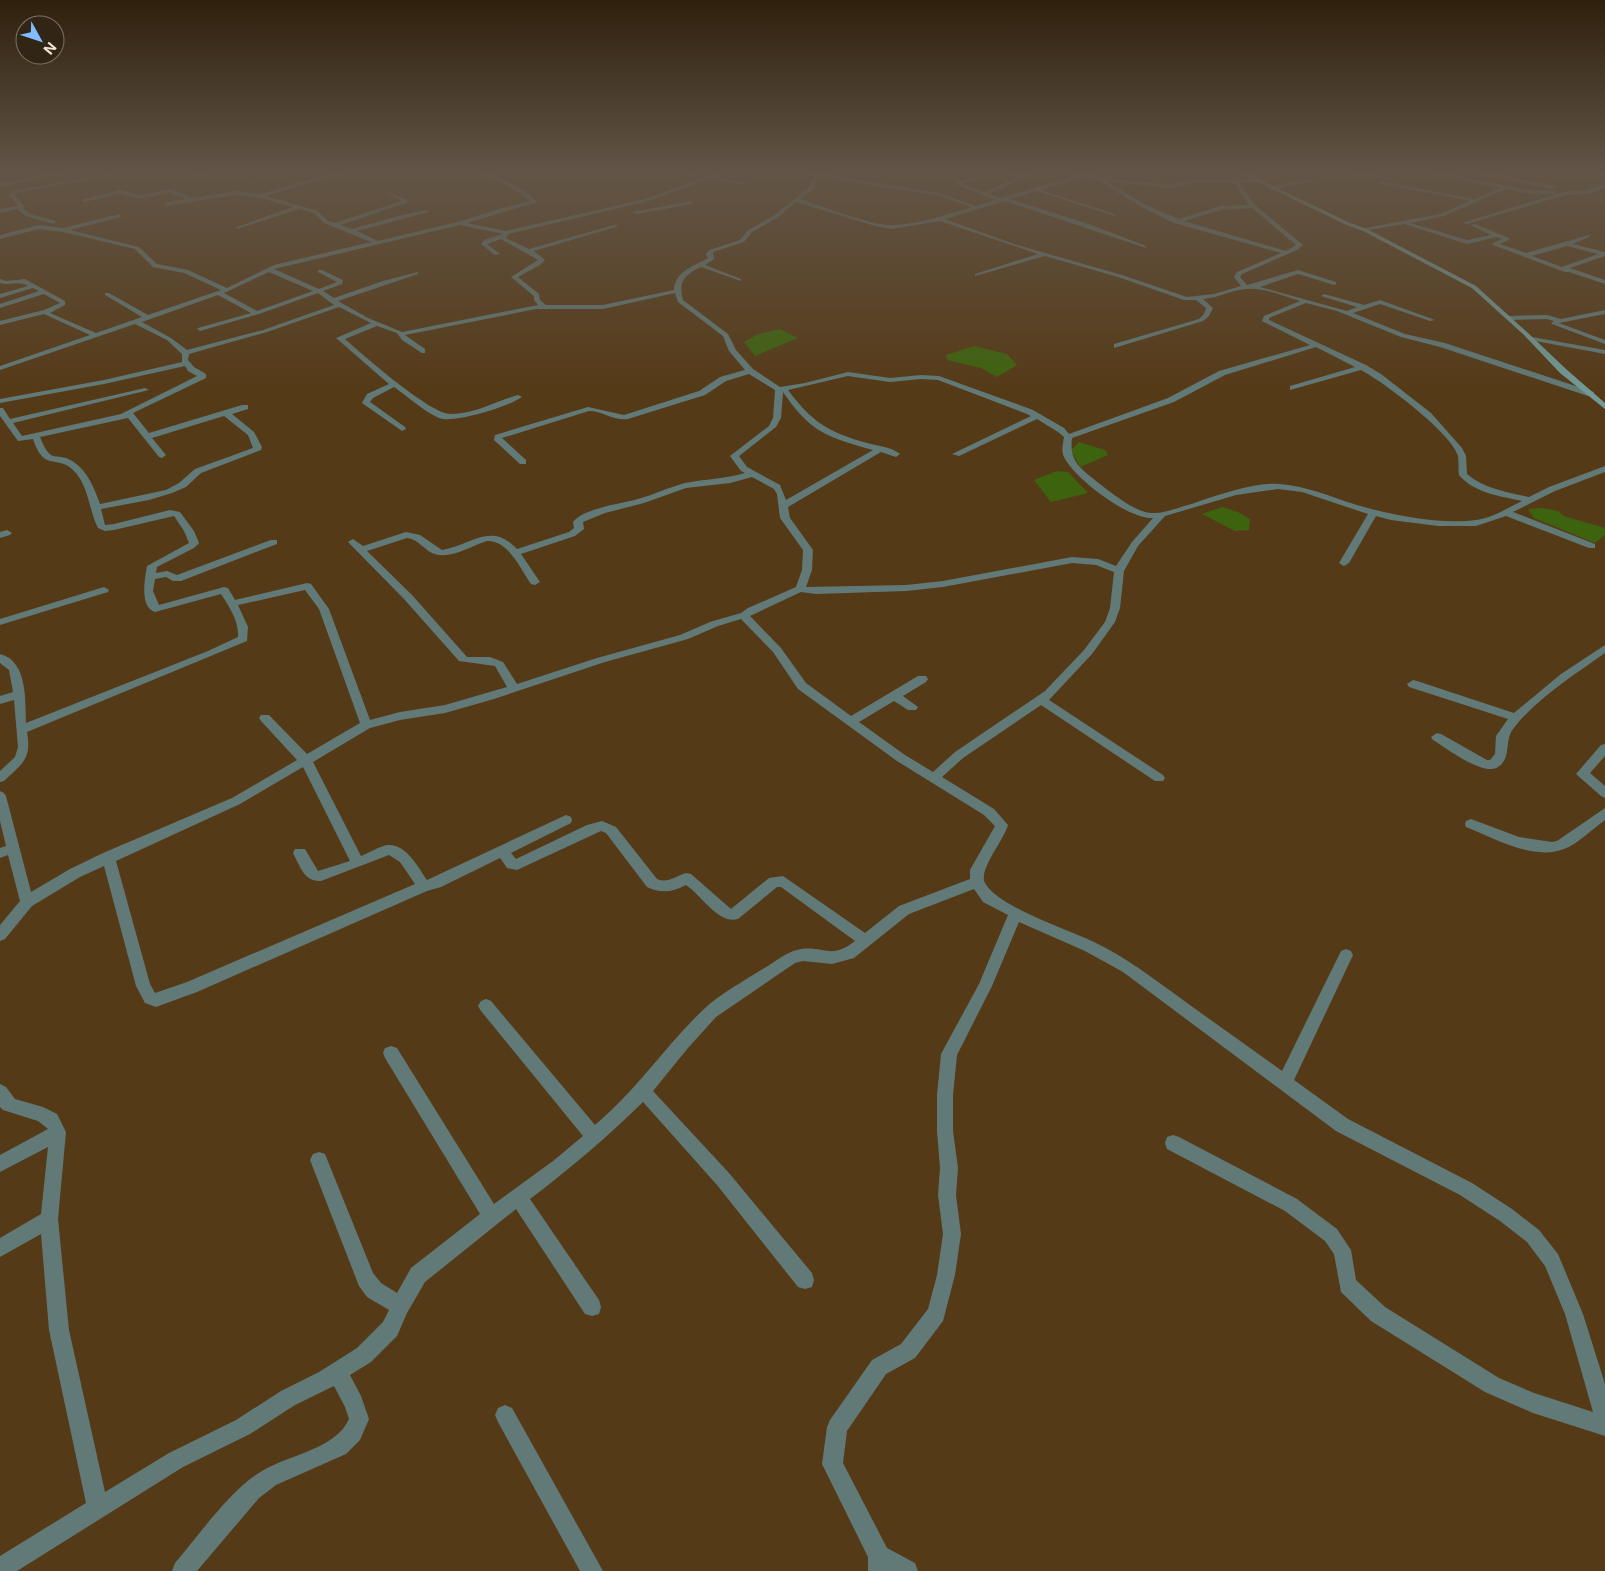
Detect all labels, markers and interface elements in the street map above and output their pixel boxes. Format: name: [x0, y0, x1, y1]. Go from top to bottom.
north arrow: [15, 15, 65, 65]
text: N: [40, 39, 60, 58]

